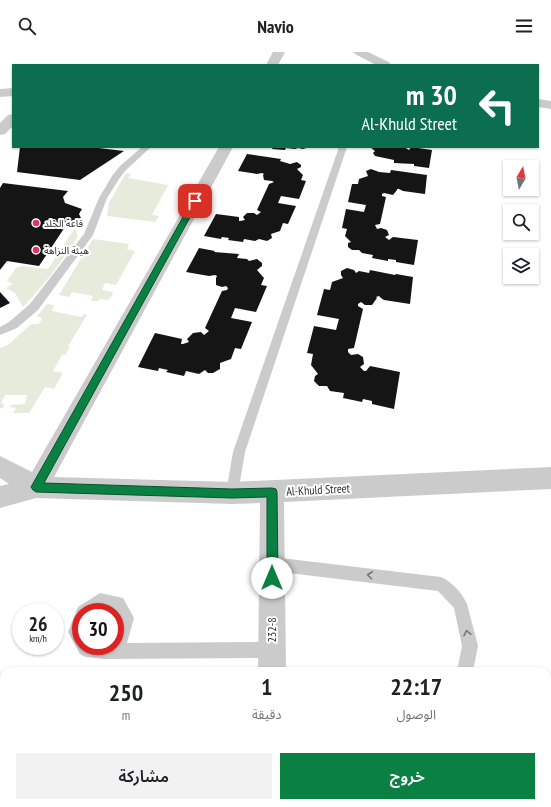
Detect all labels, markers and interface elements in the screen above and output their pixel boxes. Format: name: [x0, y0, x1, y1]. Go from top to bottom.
icon: search: [16, 15, 38, 37]
text: Navio: [257, 15, 294, 38]
icon: menu: [513, 15, 535, 37]
text: 30 m: [406, 76, 457, 113]
icon: left: [471, 80, 523, 132]
text: Al-Khuld Street: [361, 112, 457, 135]
north arrow: [503, 160, 539, 196]
map controls: [503, 160, 539, 284]
pin: [178, 184, 212, 218]
icon: arrive: [184, 190, 206, 212]
button: search: [503, 204, 539, 240]
place label: قاعة الخلد: [44, 217, 84, 230]
marker: قاعة الخلد: [31, 218, 41, 228]
place label: هيئة النزاهة: [44, 244, 89, 257]
marker: هيئة النزاهة: [31, 245, 41, 255]
button: layers: [503, 248, 539, 284]
street label: Al-Khuld Street: [286, 480, 351, 499]
position arrow: [251, 557, 293, 599]
one-way arrow: [367, 571, 373, 580]
speed limit sign: 30: [72, 603, 124, 655]
text: 26: [28, 611, 48, 637]
street label: 232-8: [264, 617, 279, 643]
one-way arrow: [464, 630, 472, 636]
text: km/h: [29, 632, 47, 645]
text: 1: [261, 671, 273, 702]
text: 22:17: [390, 671, 442, 702]
text: 250: [109, 677, 143, 708]
text: دقيقة: [252, 706, 282, 723]
text: الوصول: [397, 706, 436, 723]
text: m: [122, 707, 130, 724]
button: مشاركة: [16, 753, 272, 799]
button: خروج: [280, 753, 535, 799]

